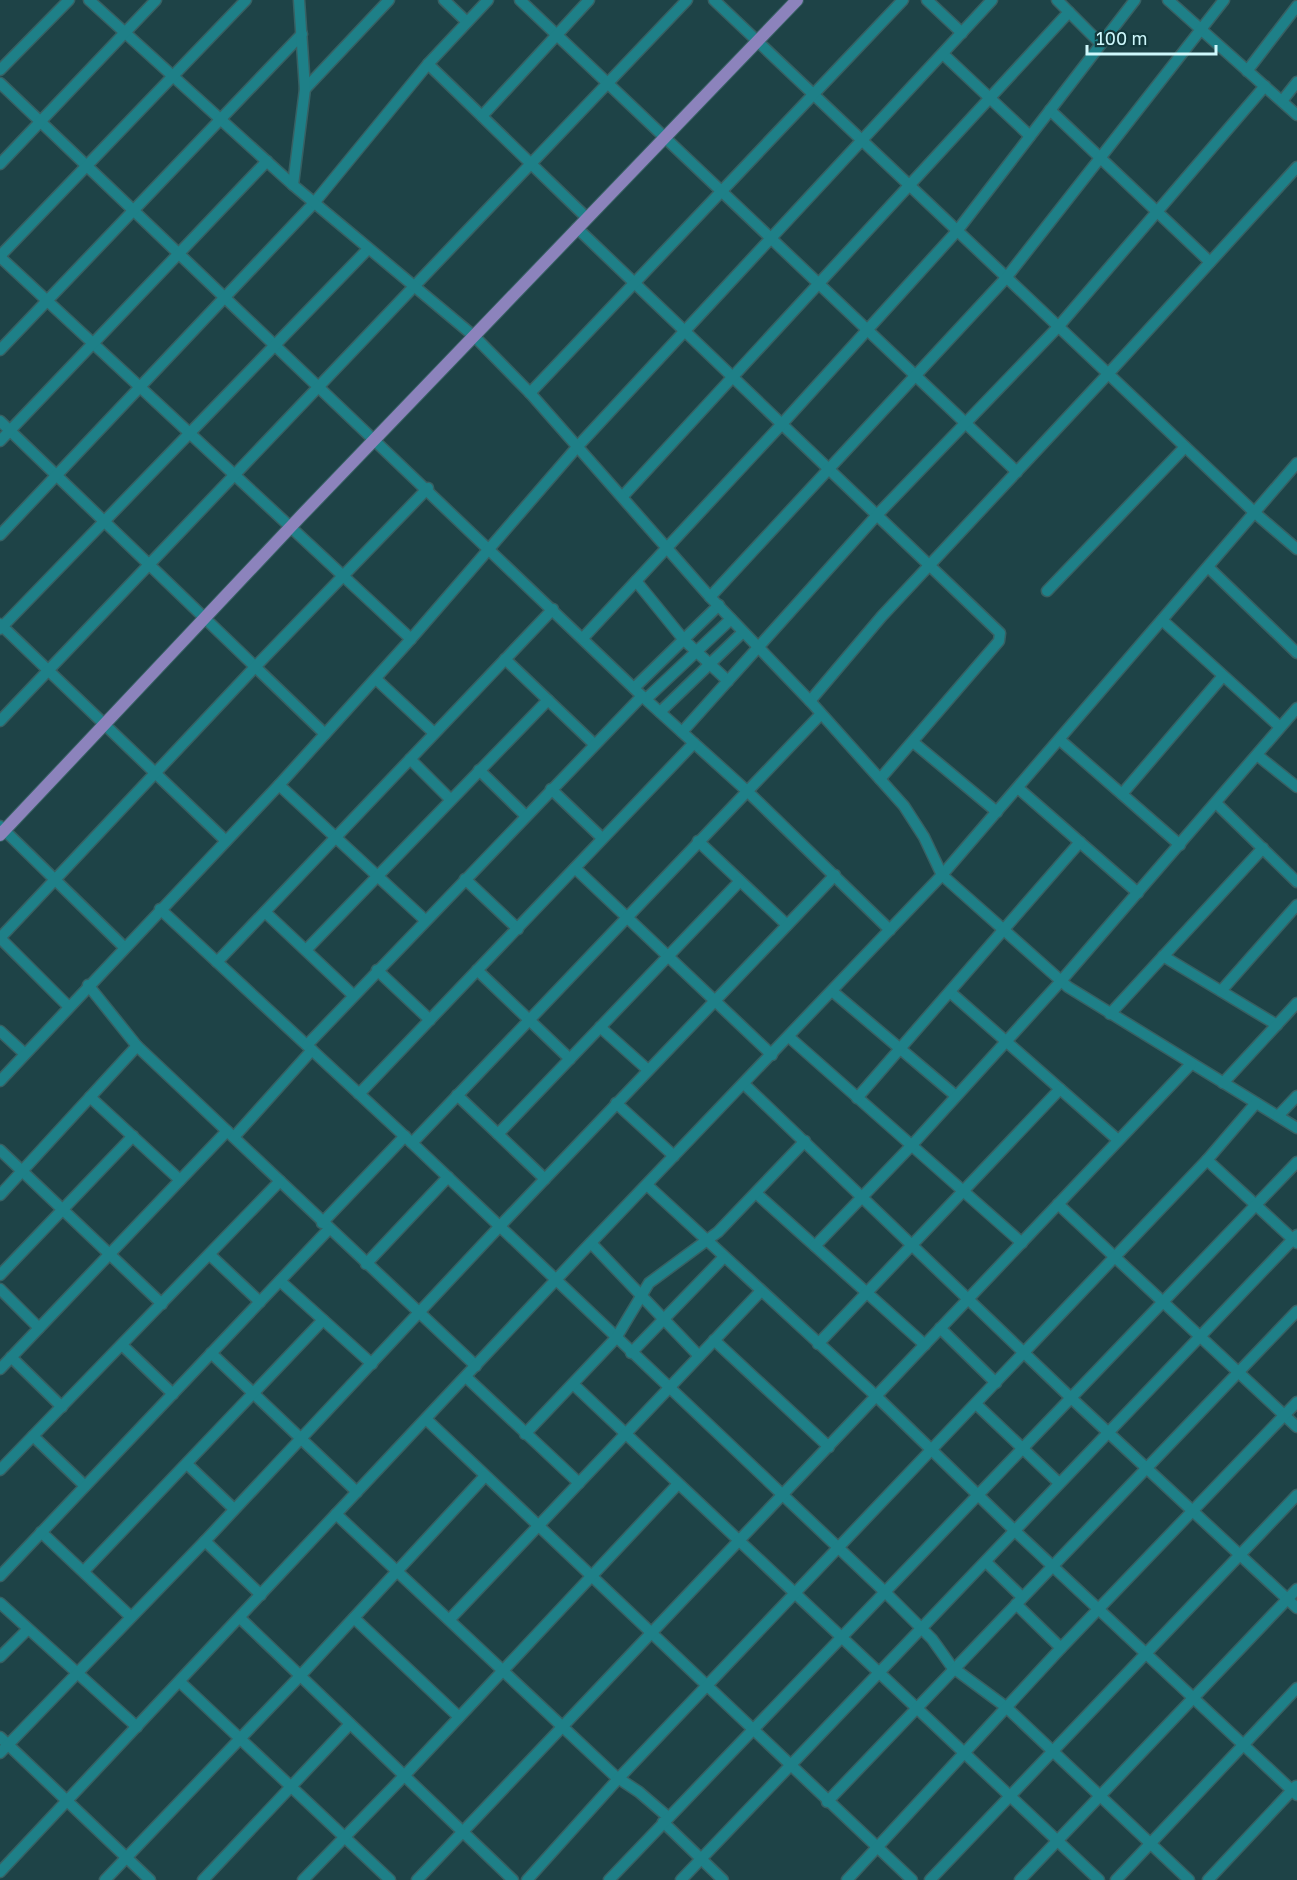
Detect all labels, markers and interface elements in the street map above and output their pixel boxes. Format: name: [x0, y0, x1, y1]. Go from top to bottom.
scale bar: [1087, 18, 1216, 56]
text: 100 m: [1096, 27, 1147, 49]

